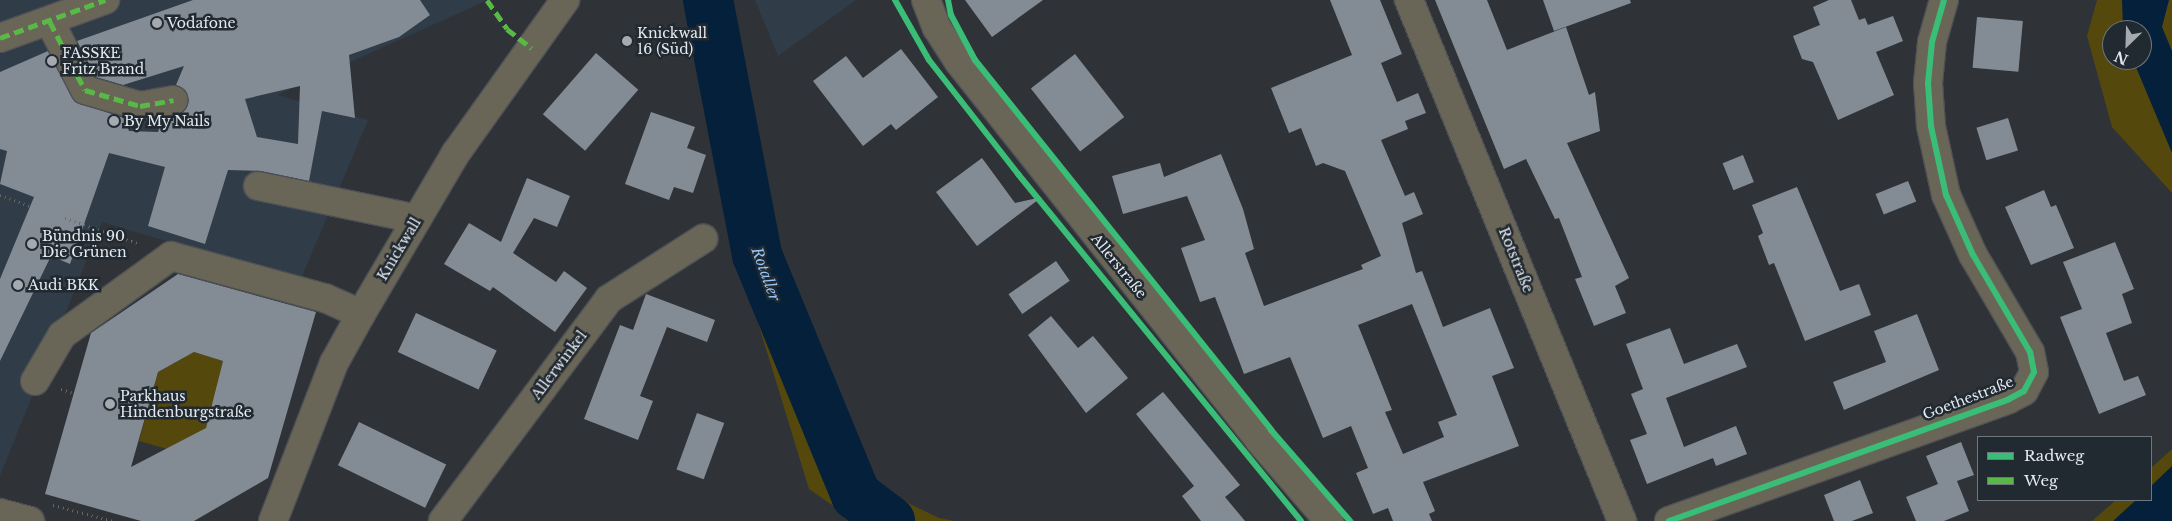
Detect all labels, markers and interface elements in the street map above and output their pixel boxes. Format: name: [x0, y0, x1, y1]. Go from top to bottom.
place label: Vodafone: [167, 15, 236, 31]
marker: Vodafone: [151, 17, 163, 29]
north arrow: [2102, 20, 2152, 70]
place label: Knickwall 16 (Süd): [637, 25, 707, 58]
marker: Knickwall 16 (Süd): [621, 35, 633, 47]
place label: FASSKE Fritz Brand: [62, 45, 144, 78]
text: N: [2112, 47, 2131, 69]
marker: FASSKE Fritz Brand: [46, 55, 58, 67]
place label: By My Nails: [124, 113, 211, 129]
marker: By My Nails: [108, 115, 120, 127]
street label: Knickwall: [374, 215, 424, 283]
street label: Rotstraße: [1495, 225, 1537, 295]
place label: Bündnis 90 Die Grünen: [42, 228, 127, 260]
street label: Allerstraße: [1088, 230, 1150, 302]
marker: Bündnis 90 Die Grünen: [26, 238, 38, 250]
water label: Rotaller: [748, 245, 784, 303]
place label: Audi BKK: [28, 277, 99, 293]
marker: Audi BKK: [12, 279, 24, 291]
street label: Allerwinkel: [528, 327, 590, 403]
street label: Goethestraße: [1920, 373, 2016, 423]
place label: Parkhaus Hindenburgstraße: [120, 388, 252, 421]
marker: Parkhaus Hindenburgstraße: [104, 398, 116, 410]
legend: [1977, 436, 2152, 501]
text: Radweg: [2024, 446, 2084, 465]
text: Weg: [2024, 471, 2058, 490]

